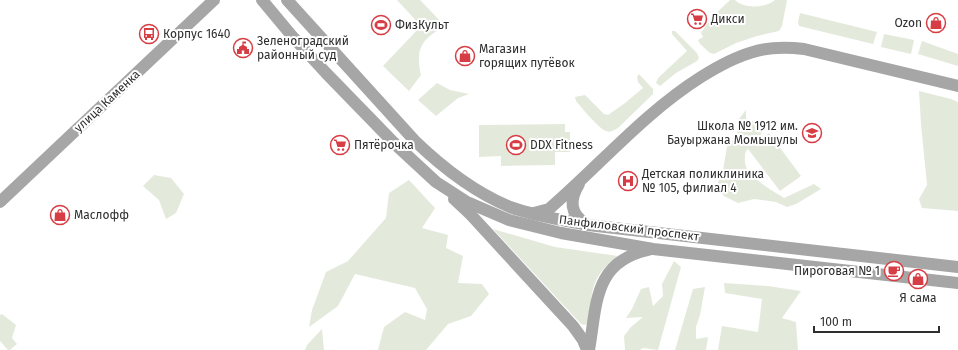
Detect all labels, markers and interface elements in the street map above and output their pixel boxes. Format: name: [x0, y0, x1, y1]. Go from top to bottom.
supermarket icon: Дикси: [686, 8, 708, 30]
place label: Дикси: [710, 12, 745, 26]
shop icon: Ozon: [925, 12, 947, 34]
sports icon: ФизКульт: [370, 14, 392, 36]
place label: Ozon: [895, 16, 922, 30]
place label: ФизКульт: [395, 18, 449, 32]
bus stop icon: Корпус 1640: [138, 23, 160, 45]
place label: Корпус 1640: [163, 27, 231, 41]
place label: Зеленоградский районный суд: [257, 34, 349, 62]
public building icon: Зеленоградский районный суд: [232, 37, 254, 59]
place label: Магазин горящих путёвок: [479, 42, 576, 70]
shop icon: Магазин горящих путёвок: [454, 45, 476, 67]
street label: улица Каменка: [71, 67, 143, 135]
place label: Школа № 1912 им. Бауыржана Момышулы: [667, 119, 798, 147]
school or university icon: Школа № 1912 им. Бауыржана Момышулы: [801, 122, 823, 144]
supermarket icon: Пятёрочка: [329, 134, 351, 156]
sports icon: DDX Fitness: [505, 134, 527, 156]
place label: Пятёрочка: [354, 138, 414, 152]
place label: DDX Fitness: [530, 138, 593, 152]
place label: Детская поликлиника № 105, филиал 4: [641, 167, 764, 195]
hospital icon: Детская поликлиника № 105, филиал 4: [617, 170, 639, 192]
shop icon: Маслофф: [49, 204, 71, 226]
place label: Маслофф: [74, 208, 129, 222]
street label: Панфиловский проспект: [558, 212, 700, 244]
cafe icon: Пироговая № 1: [883, 260, 905, 282]
place label: Пироговая № 1: [794, 264, 880, 278]
shop icon: Я сама: [907, 268, 929, 290]
place label: Я сама: [899, 291, 937, 305]
scale bar: [814, 308, 939, 334]
text: 100 m: [820, 315, 852, 329]

